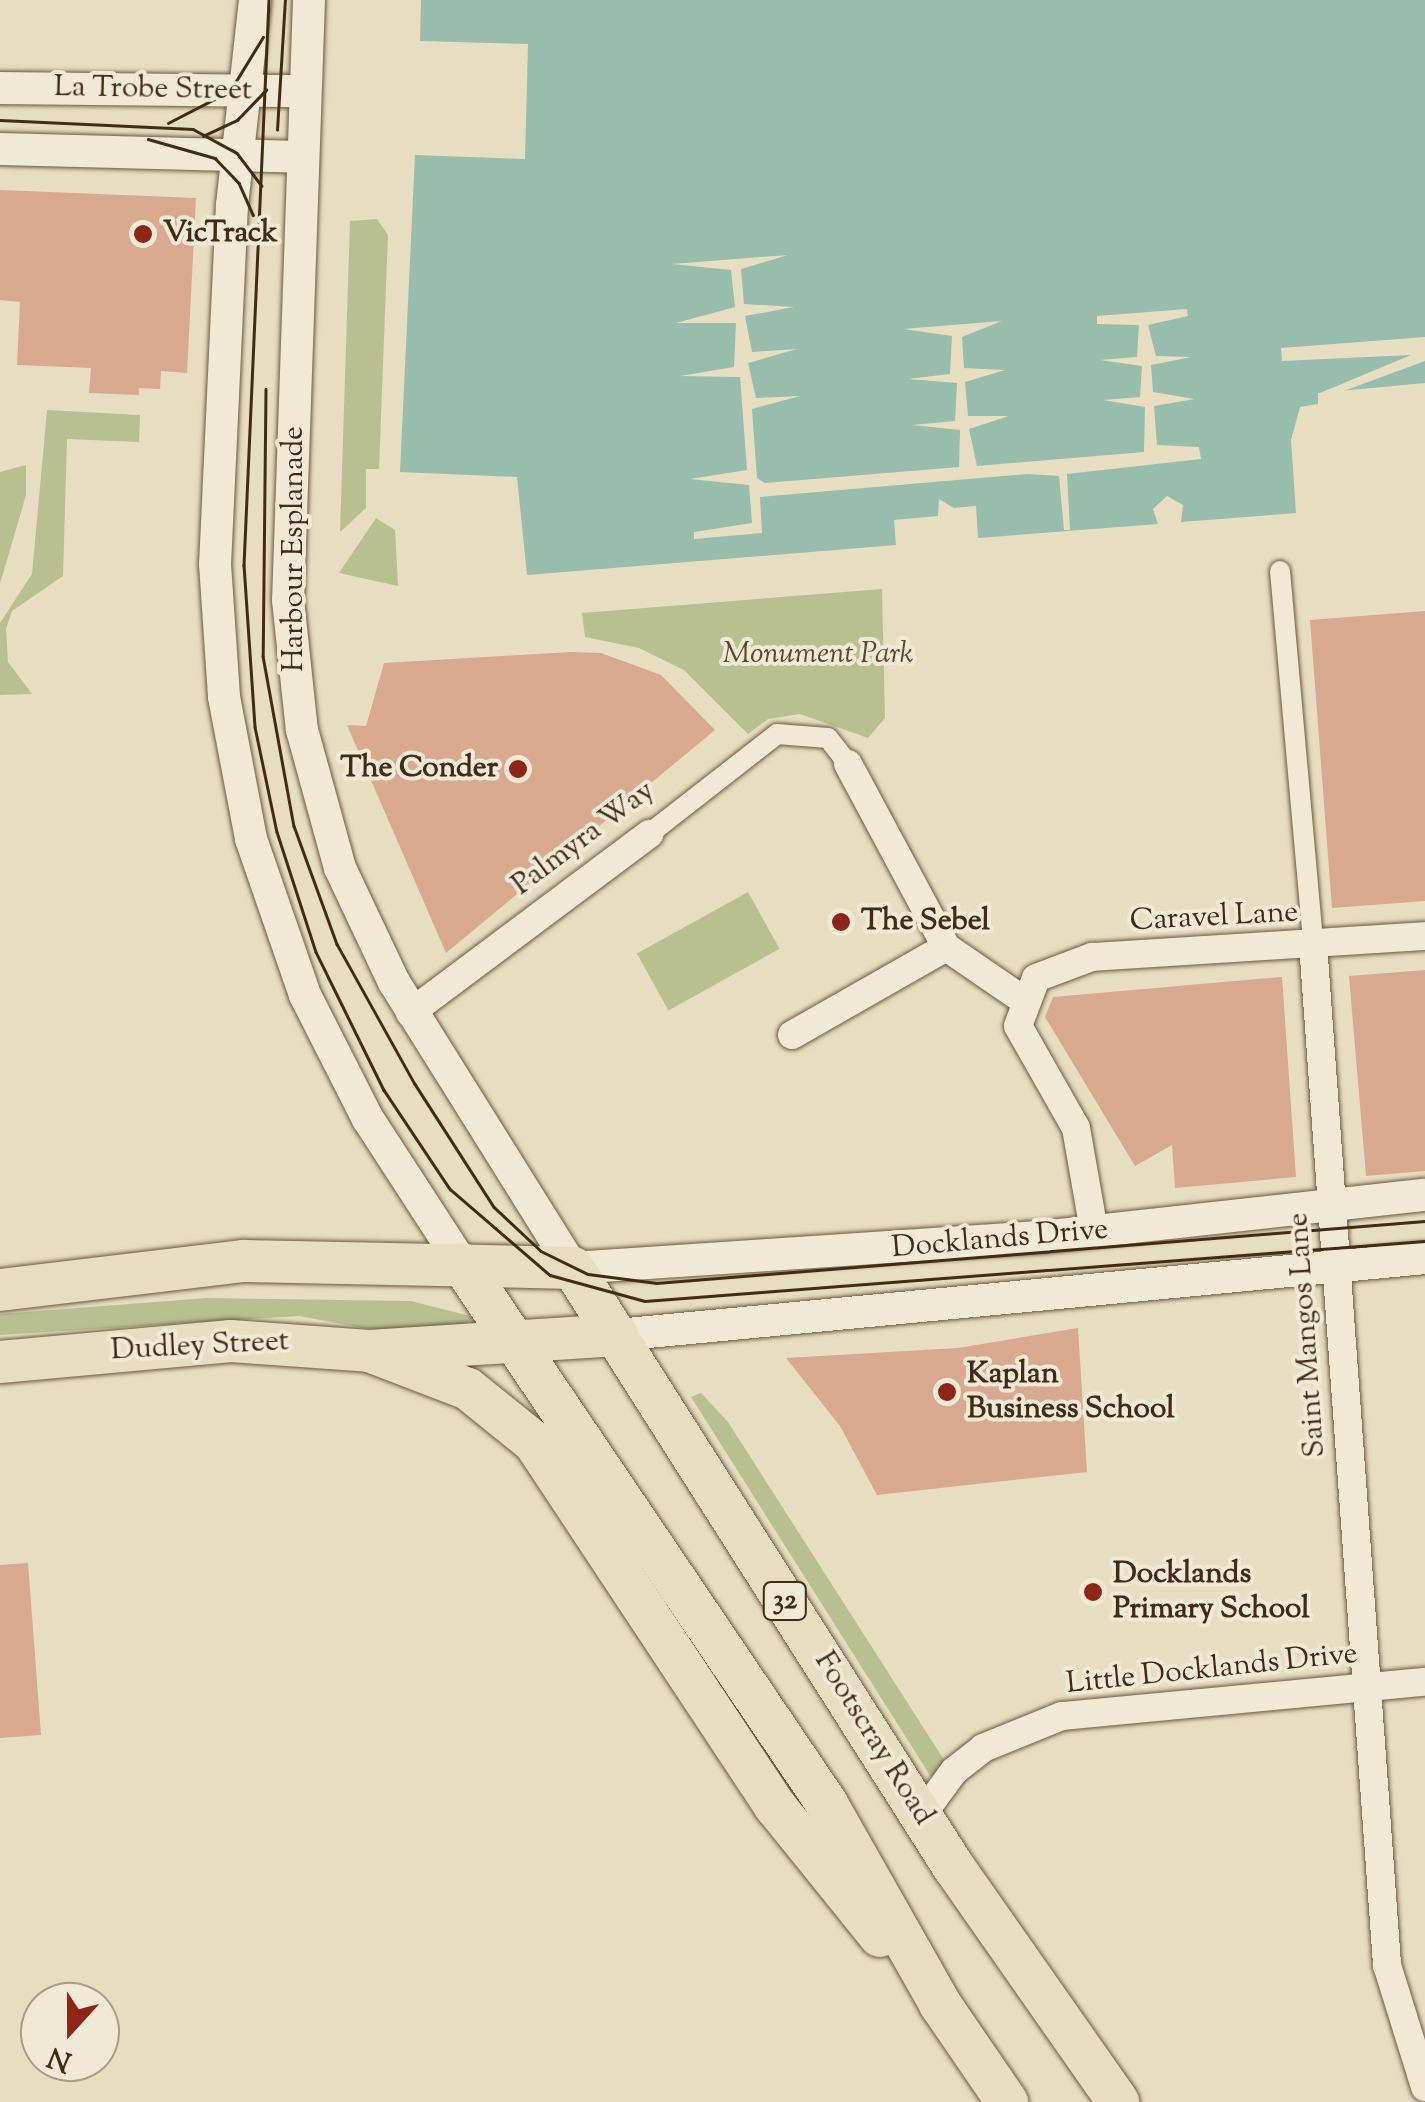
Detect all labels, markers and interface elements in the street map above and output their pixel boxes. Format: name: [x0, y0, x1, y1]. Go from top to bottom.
street label: La Trobe Street: [54, 70, 252, 110]
place label: VicTrack: [163, 216, 278, 252]
marker: VicTrack: [132, 223, 154, 245]
street label: Harbour Esplanade: [277, 426, 313, 672]
park label: Monument Park: [723, 637, 913, 673]
place label: The Conder: [340, 751, 498, 787]
marker: The Conder: [507, 758, 529, 780]
street label: Palmyra Way: [506, 774, 662, 904]
street label: Caravel Lane: [1129, 896, 1299, 940]
place label: The Sebel: [861, 904, 990, 940]
marker: The Sebel: [830, 911, 852, 933]
street label: Saint Mangos Lane: [1281, 1211, 1335, 1459]
street label: Docklands Drive: [890, 1213, 1110, 1267]
street label: Dudley Street: [110, 1324, 290, 1370]
place label: Kaplan Business School: [967, 1357, 1175, 1428]
marker: Kaplan Business School: [936, 1381, 958, 1403]
place label: Docklands Primary School: [1113, 1557, 1310, 1628]
road number: 32: [762, 1578, 808, 1624]
marker: Docklands Primary School: [1082, 1581, 1104, 1603]
street label: Little Docklands Drive: [1065, 1637, 1359, 1703]
street label: Footscray Road: [805, 1646, 941, 1832]
north arrow: [20, 1982, 120, 2082]
text: N: [42, 2035, 78, 2081]

